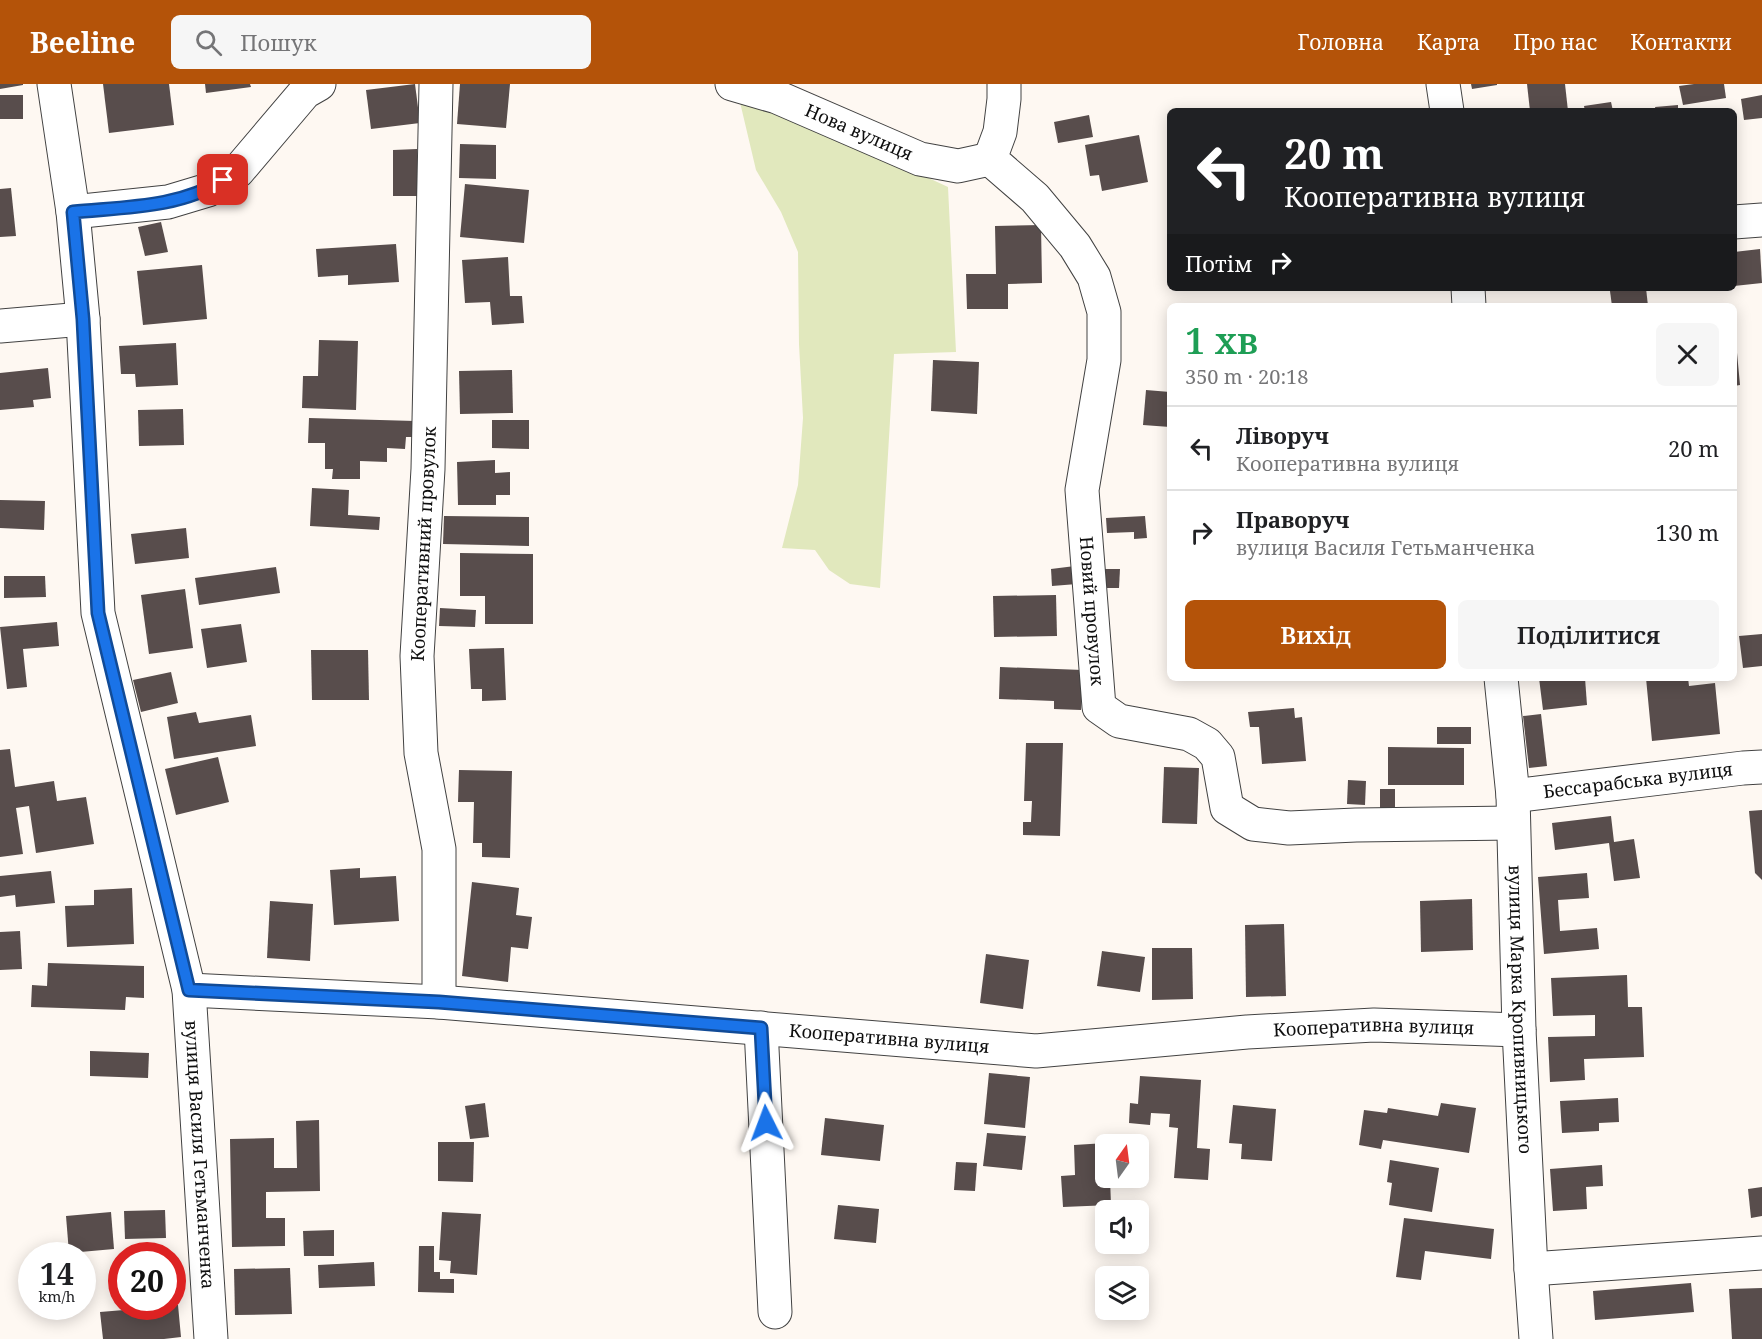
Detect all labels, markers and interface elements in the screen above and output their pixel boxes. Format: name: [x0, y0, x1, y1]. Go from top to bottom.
search box: [171, 15, 591, 69]
text: Beeline: [30, 23, 135, 61]
icon: search: [192, 26, 225, 59]
text: Пошук: [240, 27, 317, 57]
text: Головна: [1297, 28, 1384, 56]
text: Карта: [1417, 28, 1480, 56]
text: Про нас: [1513, 28, 1597, 56]
text: Контакти: [1630, 28, 1732, 56]
street label: Нова вулиця: [802, 98, 917, 165]
text: 20 m: [1284, 124, 1384, 181]
icon: left: [1185, 132, 1263, 210]
pin: [197, 154, 248, 205]
icon: arrive: [206, 163, 239, 196]
text: Кооперативна вулиця: [1284, 178, 1585, 215]
icon: right: [1264, 246, 1297, 279]
text: Потім: [1185, 248, 1252, 278]
text: 1 хв: [1185, 316, 1258, 365]
button: close: [1656, 323, 1719, 386]
text: 350 m · 20:18: [1185, 363, 1308, 390]
text: Ліворуч: [1236, 420, 1329, 450]
street label: Кооперативний провулок: [405, 425, 441, 662]
icon: left: [1185, 432, 1218, 465]
text: 20 m: [1668, 433, 1719, 463]
text: Кооперативна вулиця: [1236, 450, 1459, 477]
text: Праворуч: [1236, 504, 1350, 534]
icon: right: [1185, 516, 1218, 549]
text: 130 m: [1656, 517, 1719, 547]
text: вулиця Василя Гетьманченка: [1236, 534, 1535, 561]
street label: Новий провулок: [1075, 535, 1110, 687]
button: Вихід: [1185, 600, 1446, 669]
button: Поділитися: [1458, 600, 1719, 669]
street label: Бессарабська вулиця: [1542, 756, 1734, 803]
street label: вулиця Марка Кропивницького: [1504, 864, 1538, 1154]
street label: Кооперативна вулиця: [1273, 1012, 1475, 1042]
street label: Кооперативна вулиця: [788, 1018, 990, 1058]
street label: вулиця Василя Гетьманченка: [180, 1019, 221, 1290]
position arrow: [734, 1091, 798, 1155]
north arrow: [1095, 1134, 1149, 1188]
map controls: [1095, 1134, 1149, 1320]
button: sound: [1095, 1200, 1149, 1254]
speed limit sign: 20: [108, 1242, 186, 1320]
text: 14: [40, 1253, 74, 1294]
button: layers: [1095, 1266, 1149, 1320]
text: km/h: [39, 1286, 75, 1306]

